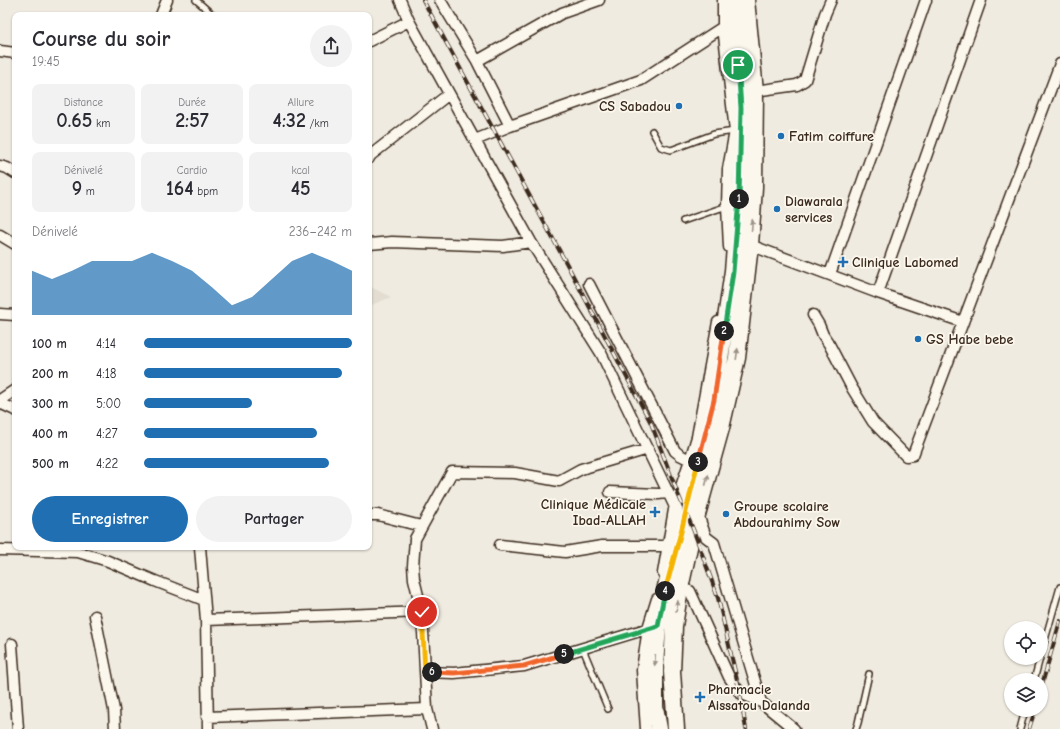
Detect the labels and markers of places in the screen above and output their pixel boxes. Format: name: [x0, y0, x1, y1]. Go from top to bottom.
pin: [721, 48, 755, 82]
place label: CS Sabadou: [599, 98, 671, 115]
marker: CS Sabadou: [674, 101, 684, 111]
place label: Fatim coiffure: [789, 128, 874, 145]
marker: Fatim coiffure: [776, 131, 786, 141]
pin: 1: [729, 189, 749, 209]
place label: Diawarala services: [785, 193, 843, 226]
marker: Diawarala services: [772, 204, 782, 214]
place label: Clinique Labomed: [852, 254, 959, 271]
marker: Clinique Labomed: [837, 256, 849, 268]
pin: 2: [714, 321, 734, 341]
place label: GS Habe bebe: [926, 331, 1013, 348]
marker: GS Habe bebe: [913, 334, 923, 344]
pin: 3: [688, 452, 708, 472]
place label: Clinique Médicale Ibad-ALLAH: [541, 496, 646, 529]
place label: Groupe scolaire Abdourahimy Sow: [734, 498, 840, 531]
marker: Clinique Médicale Ibad-ALLAH: [649, 506, 661, 518]
marker: Groupe scolaire Abdourahimy Sow: [721, 509, 731, 519]
pin: 4: [655, 581, 675, 601]
pin: [405, 595, 439, 629]
pin: 5: [554, 644, 574, 664]
pin: 6: [422, 662, 442, 682]
place label: Pharmacie Aissatou Dalanda: [708, 681, 810, 714]
marker: Pharmacie Aissatou Dalanda: [695, 692, 705, 702]

